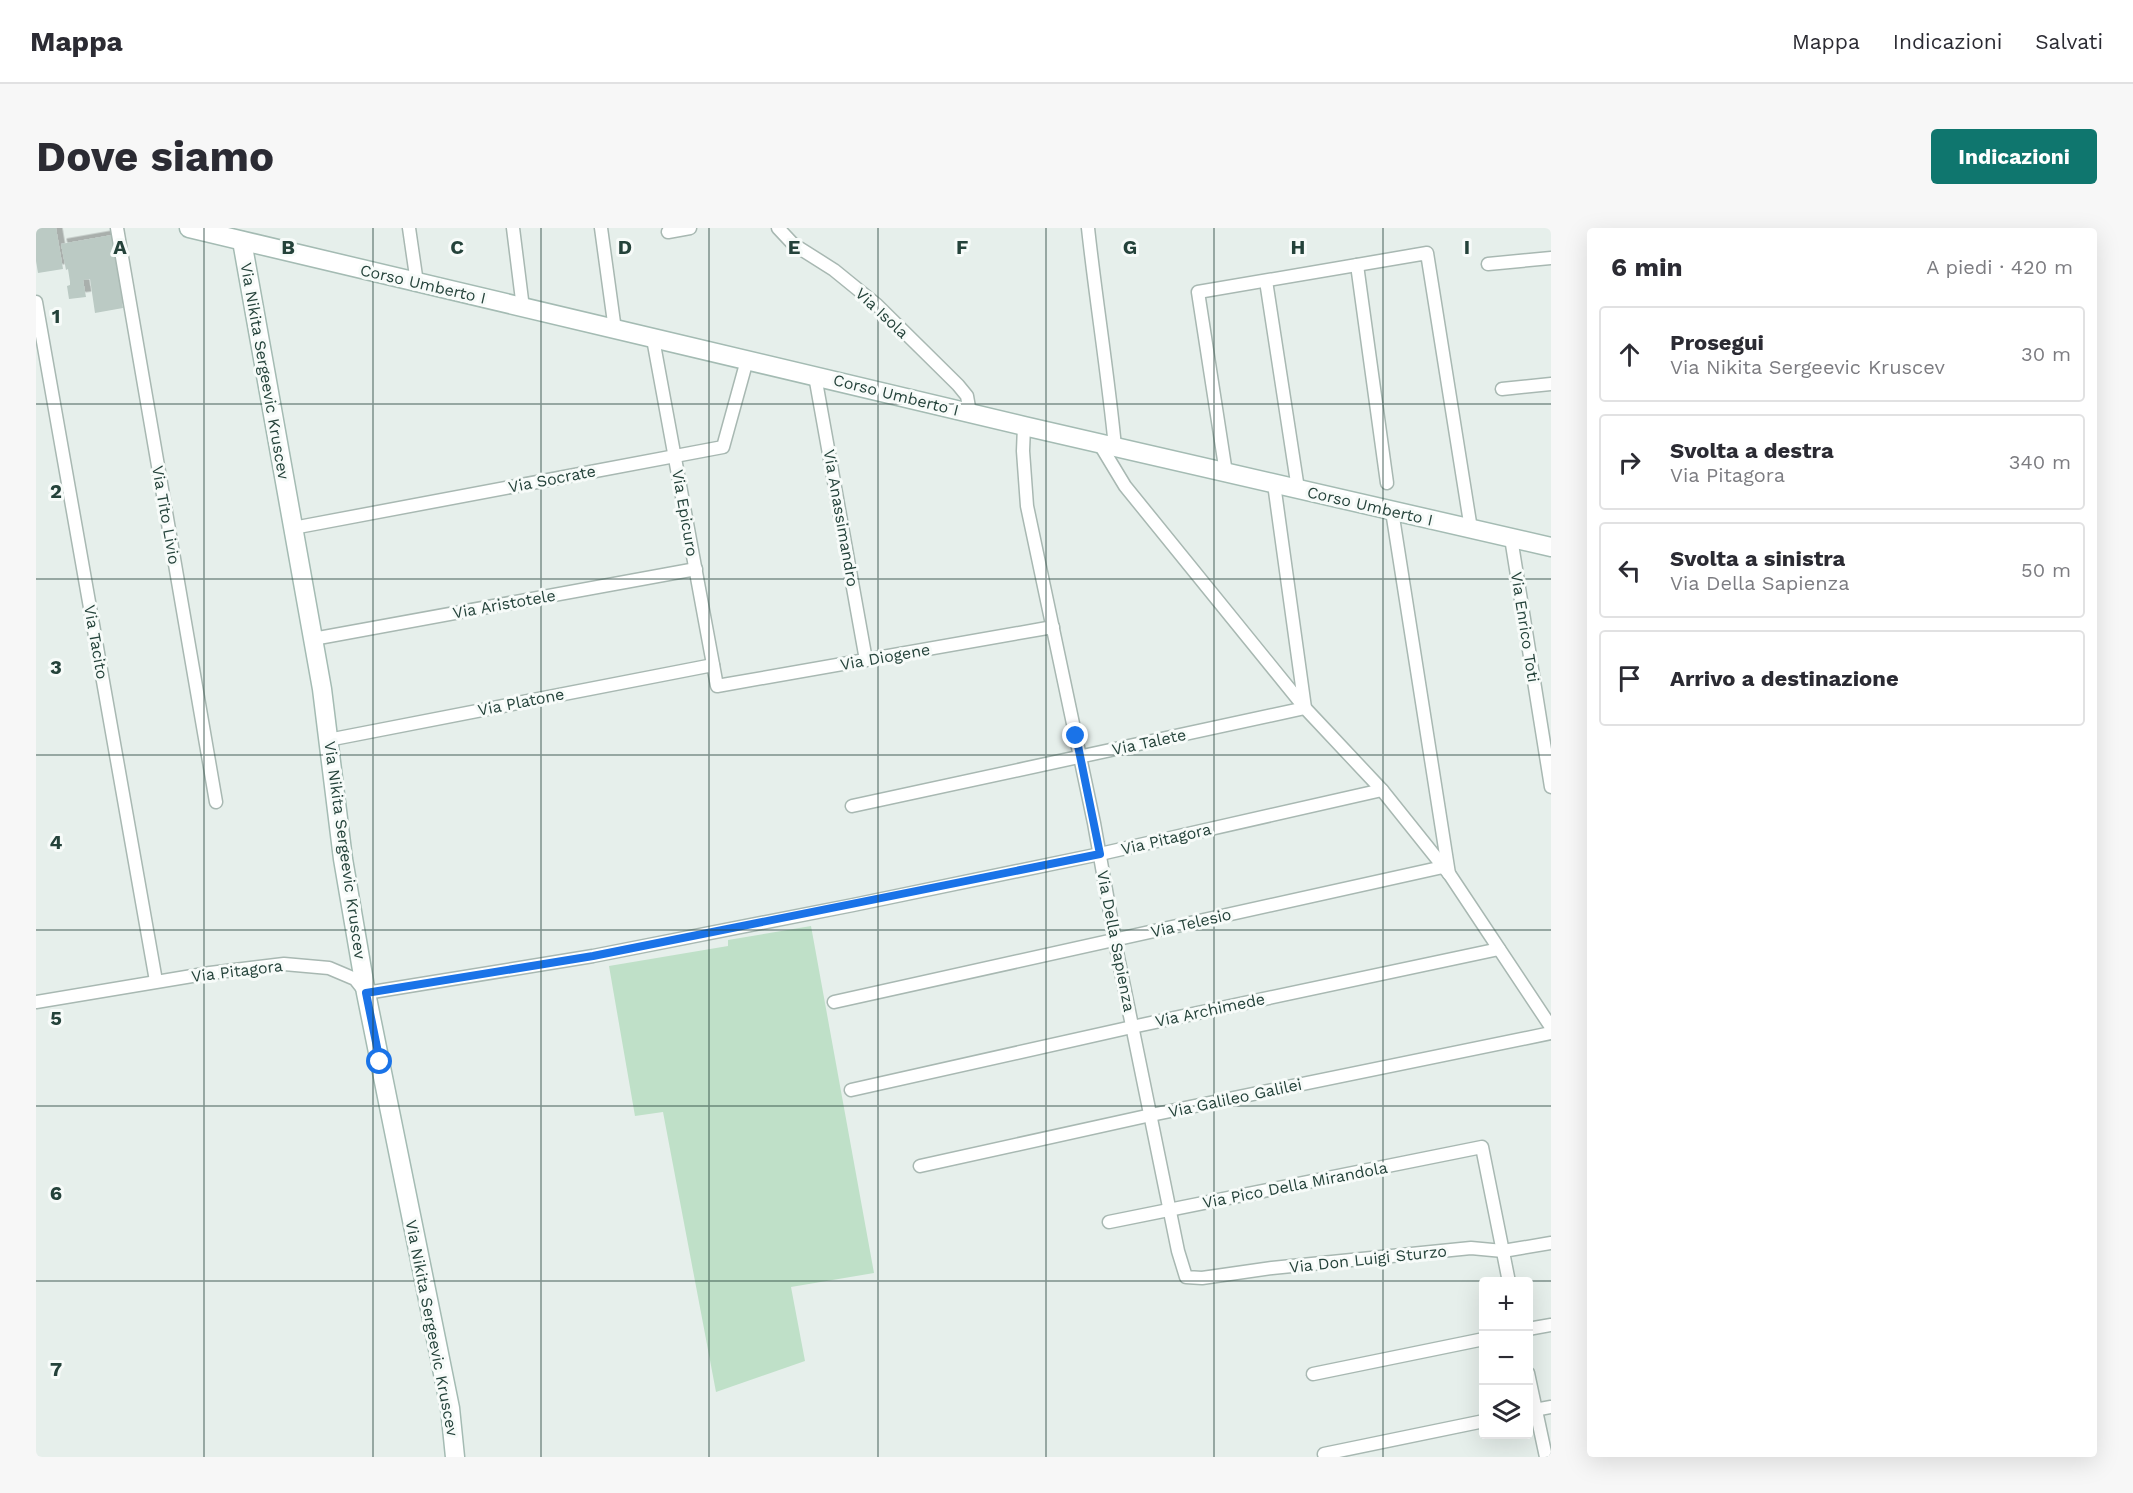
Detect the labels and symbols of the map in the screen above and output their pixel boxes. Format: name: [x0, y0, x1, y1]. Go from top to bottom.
text: A: [113, 235, 127, 259]
text: B: [281, 235, 295, 259]
text: C: [450, 235, 464, 259]
text: D: [618, 235, 632, 259]
text: E: [788, 235, 800, 259]
text: F: [956, 235, 968, 259]
text: G: [1123, 235, 1137, 259]
text: H: [1291, 235, 1305, 259]
text: I: [1464, 235, 1470, 259]
street label: Corso Umberto I: [358, 260, 488, 308]
street label: Via Nikita Sergeevic Kruscev: [237, 261, 294, 482]
street label: Via Isola: [852, 284, 912, 342]
text: 1: [52, 304, 60, 328]
street label: Corso Umberto I: [831, 370, 961, 420]
street label: Via Anassimandro: [820, 448, 862, 588]
street label: Via Socrate: [507, 461, 597, 497]
street label: Via Tito Livio: [148, 464, 184, 566]
street label: Via Epicuro: [668, 468, 702, 558]
text: 2: [50, 479, 62, 503]
street label: Corso Umberto I: [1305, 482, 1435, 530]
street label: Via Enrico Toti: [1507, 570, 1543, 684]
street label: Via Aristotele: [451, 586, 557, 622]
street label: Via Tacito: [80, 603, 112, 681]
street label: Via Diogene: [839, 640, 931, 674]
text: 3: [50, 655, 62, 679]
street label: Via Platone: [476, 684, 566, 720]
route end: [1062, 722, 1088, 748]
street label: Via Talete: [1110, 725, 1188, 759]
street label: Via Nikita Sergeevic Kruscev: [320, 740, 370, 961]
street label: Via Pitagora: [1119, 819, 1213, 859]
text: 4: [50, 830, 63, 854]
street label: Via Della Sapienza: [1093, 869, 1139, 1013]
street label: Via Telesio: [1149, 905, 1233, 941]
street label: Via Pitagora: [190, 956, 284, 986]
street label: Via Archimede: [1153, 989, 1267, 1031]
text: 5: [50, 1006, 62, 1030]
route start: [366, 1048, 392, 1074]
street label: Via Galileo Galilei: [1167, 1075, 1303, 1121]
street label: Via Pico Della Mirandola: [1201, 1158, 1389, 1212]
text: 6: [50, 1181, 62, 1205]
street label: Via Nikita Sergeevic Kruscev: [402, 1218, 462, 1438]
street label: Via Don Luigi Sturzo: [1288, 1241, 1448, 1277]
text: 7: [50, 1357, 62, 1381]

